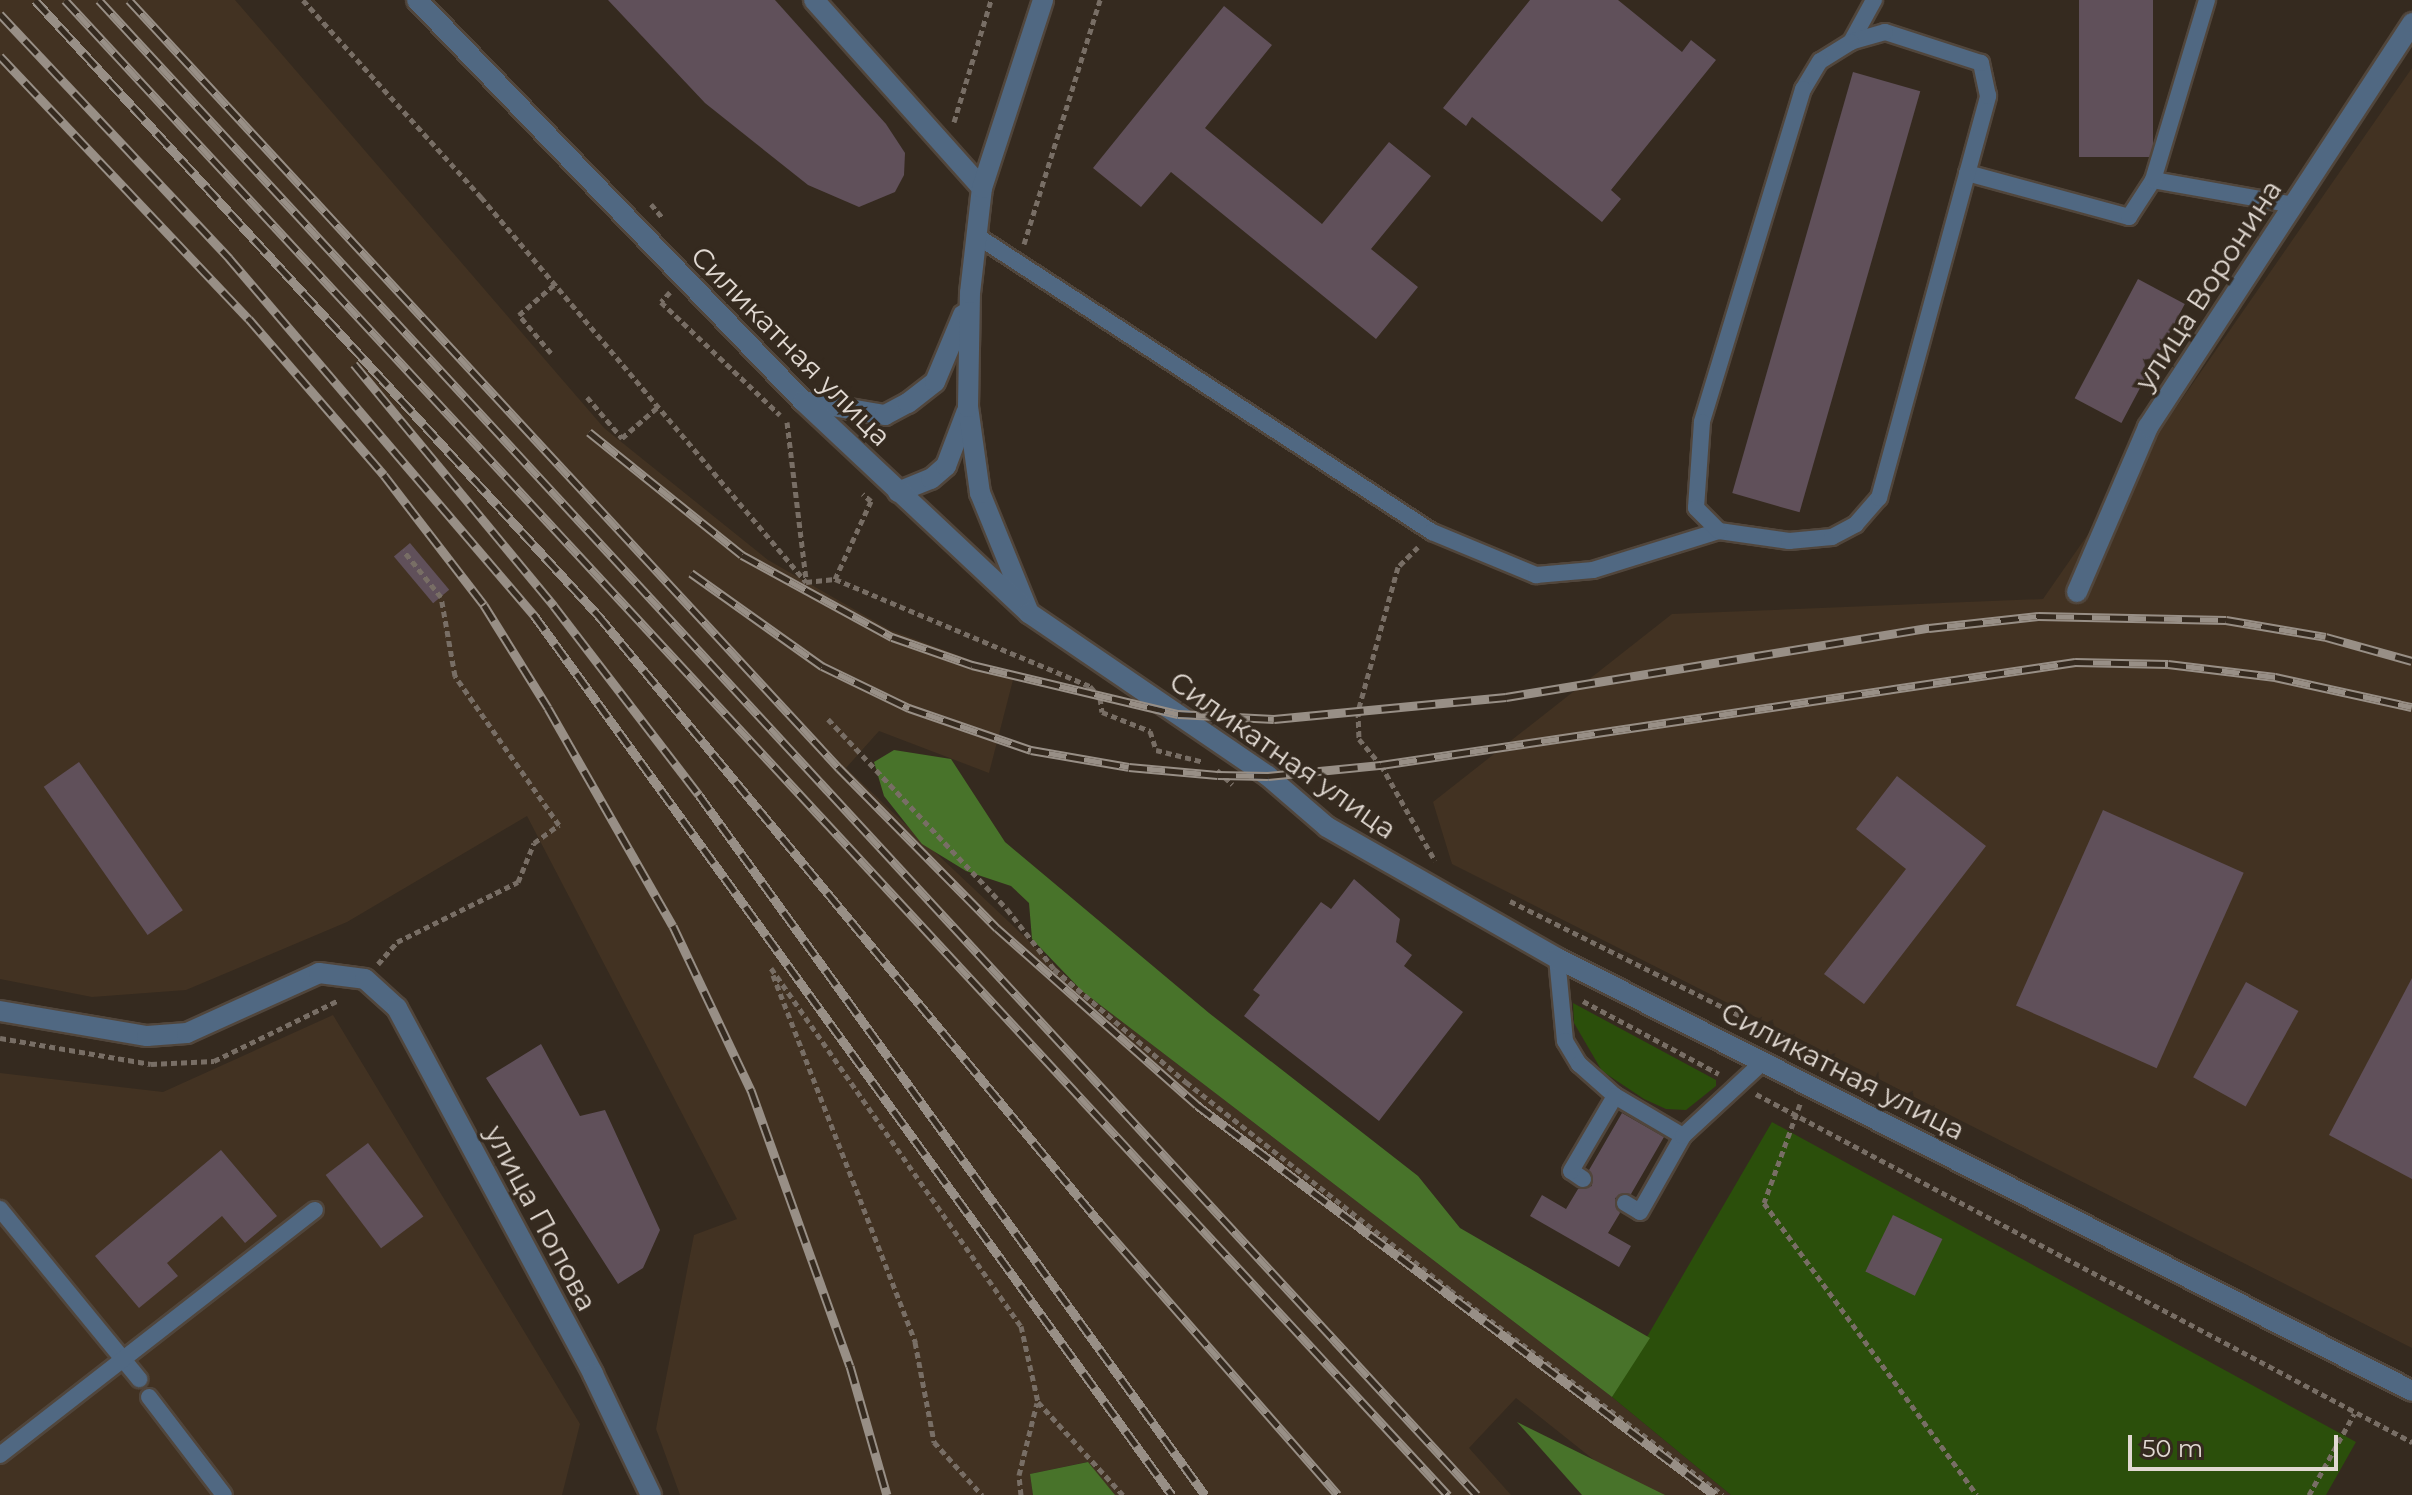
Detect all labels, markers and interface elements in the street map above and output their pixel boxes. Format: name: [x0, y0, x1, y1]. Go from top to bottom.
street label: улица Воронина: [2127, 174, 2289, 396]
street label: Силикатная улица: [684, 239, 898, 453]
street label: Силикатная улица: [1163, 664, 1403, 846]
street label: Силикатная улица: [1716, 995, 1970, 1147]
street label: улица Попова: [478, 1119, 604, 1317]
scale bar: [2132, 1419, 2342, 1469]
text: 50 m: [2142, 1434, 2203, 1463]

